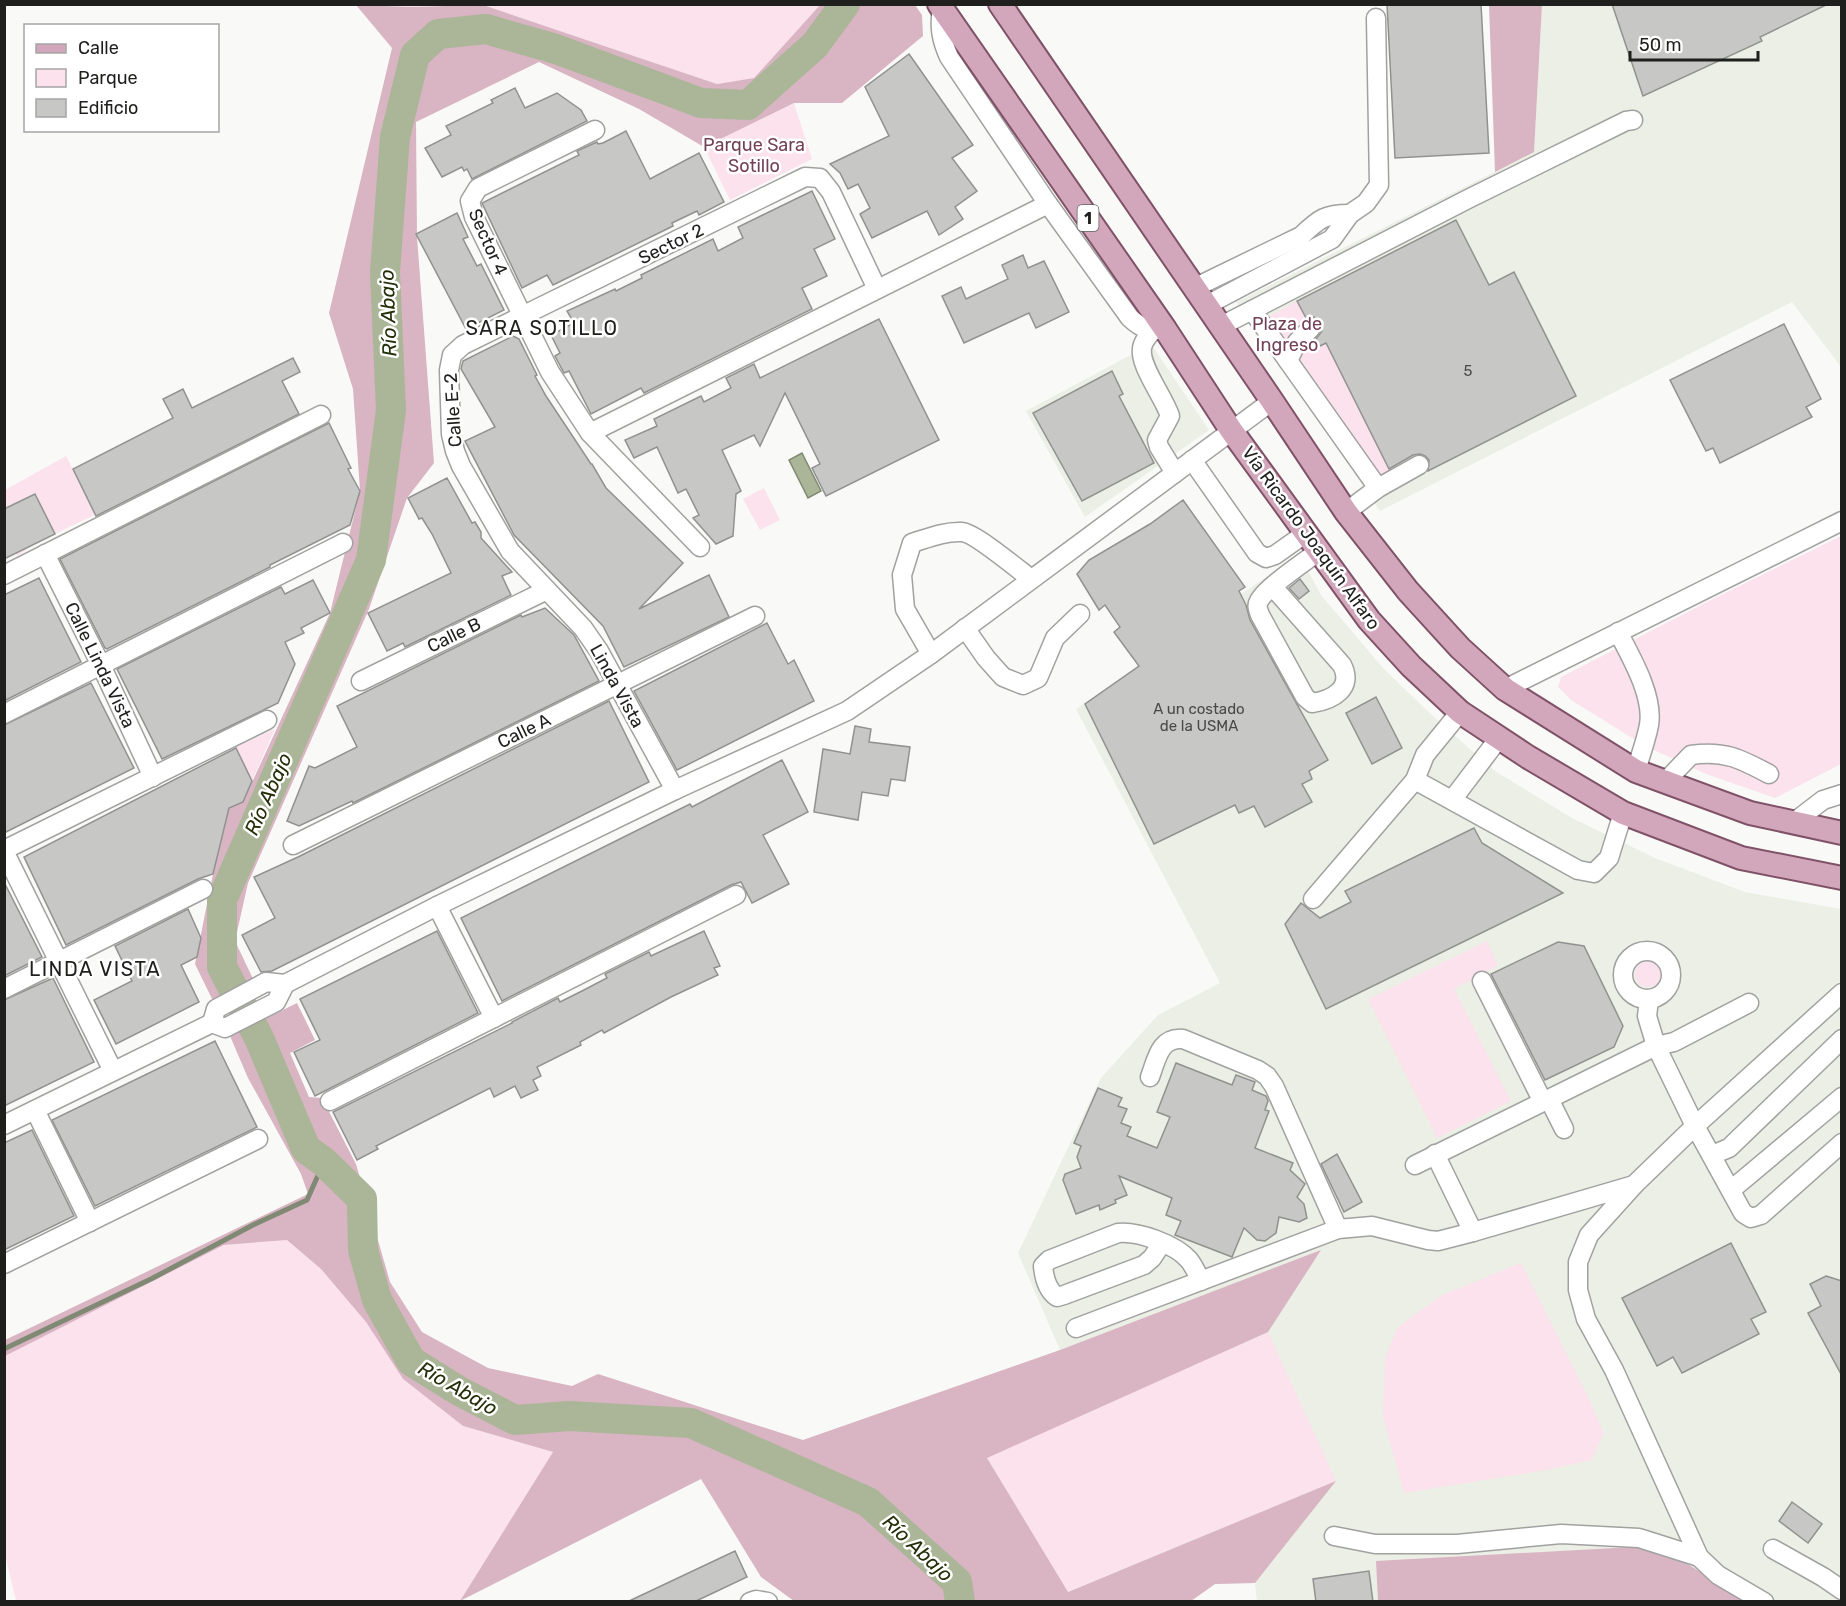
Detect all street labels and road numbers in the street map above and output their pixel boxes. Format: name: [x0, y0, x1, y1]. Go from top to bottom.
street label: Sector 4: [464, 205, 512, 279]
road number: 1: [1078, 205, 1098, 231]
street label: Sector 2: [635, 219, 707, 269]
street label: Calle E-2: [439, 372, 467, 448]
street label: Vía Ricardo Joaquín Alfaro: [1237, 442, 1385, 634]
street label: Calle Linda Vista: [60, 598, 140, 732]
street label: Calle B: [423, 613, 485, 657]
street label: Linda Vista: [585, 640, 649, 732]
street label: Calle A: [494, 709, 554, 753]

